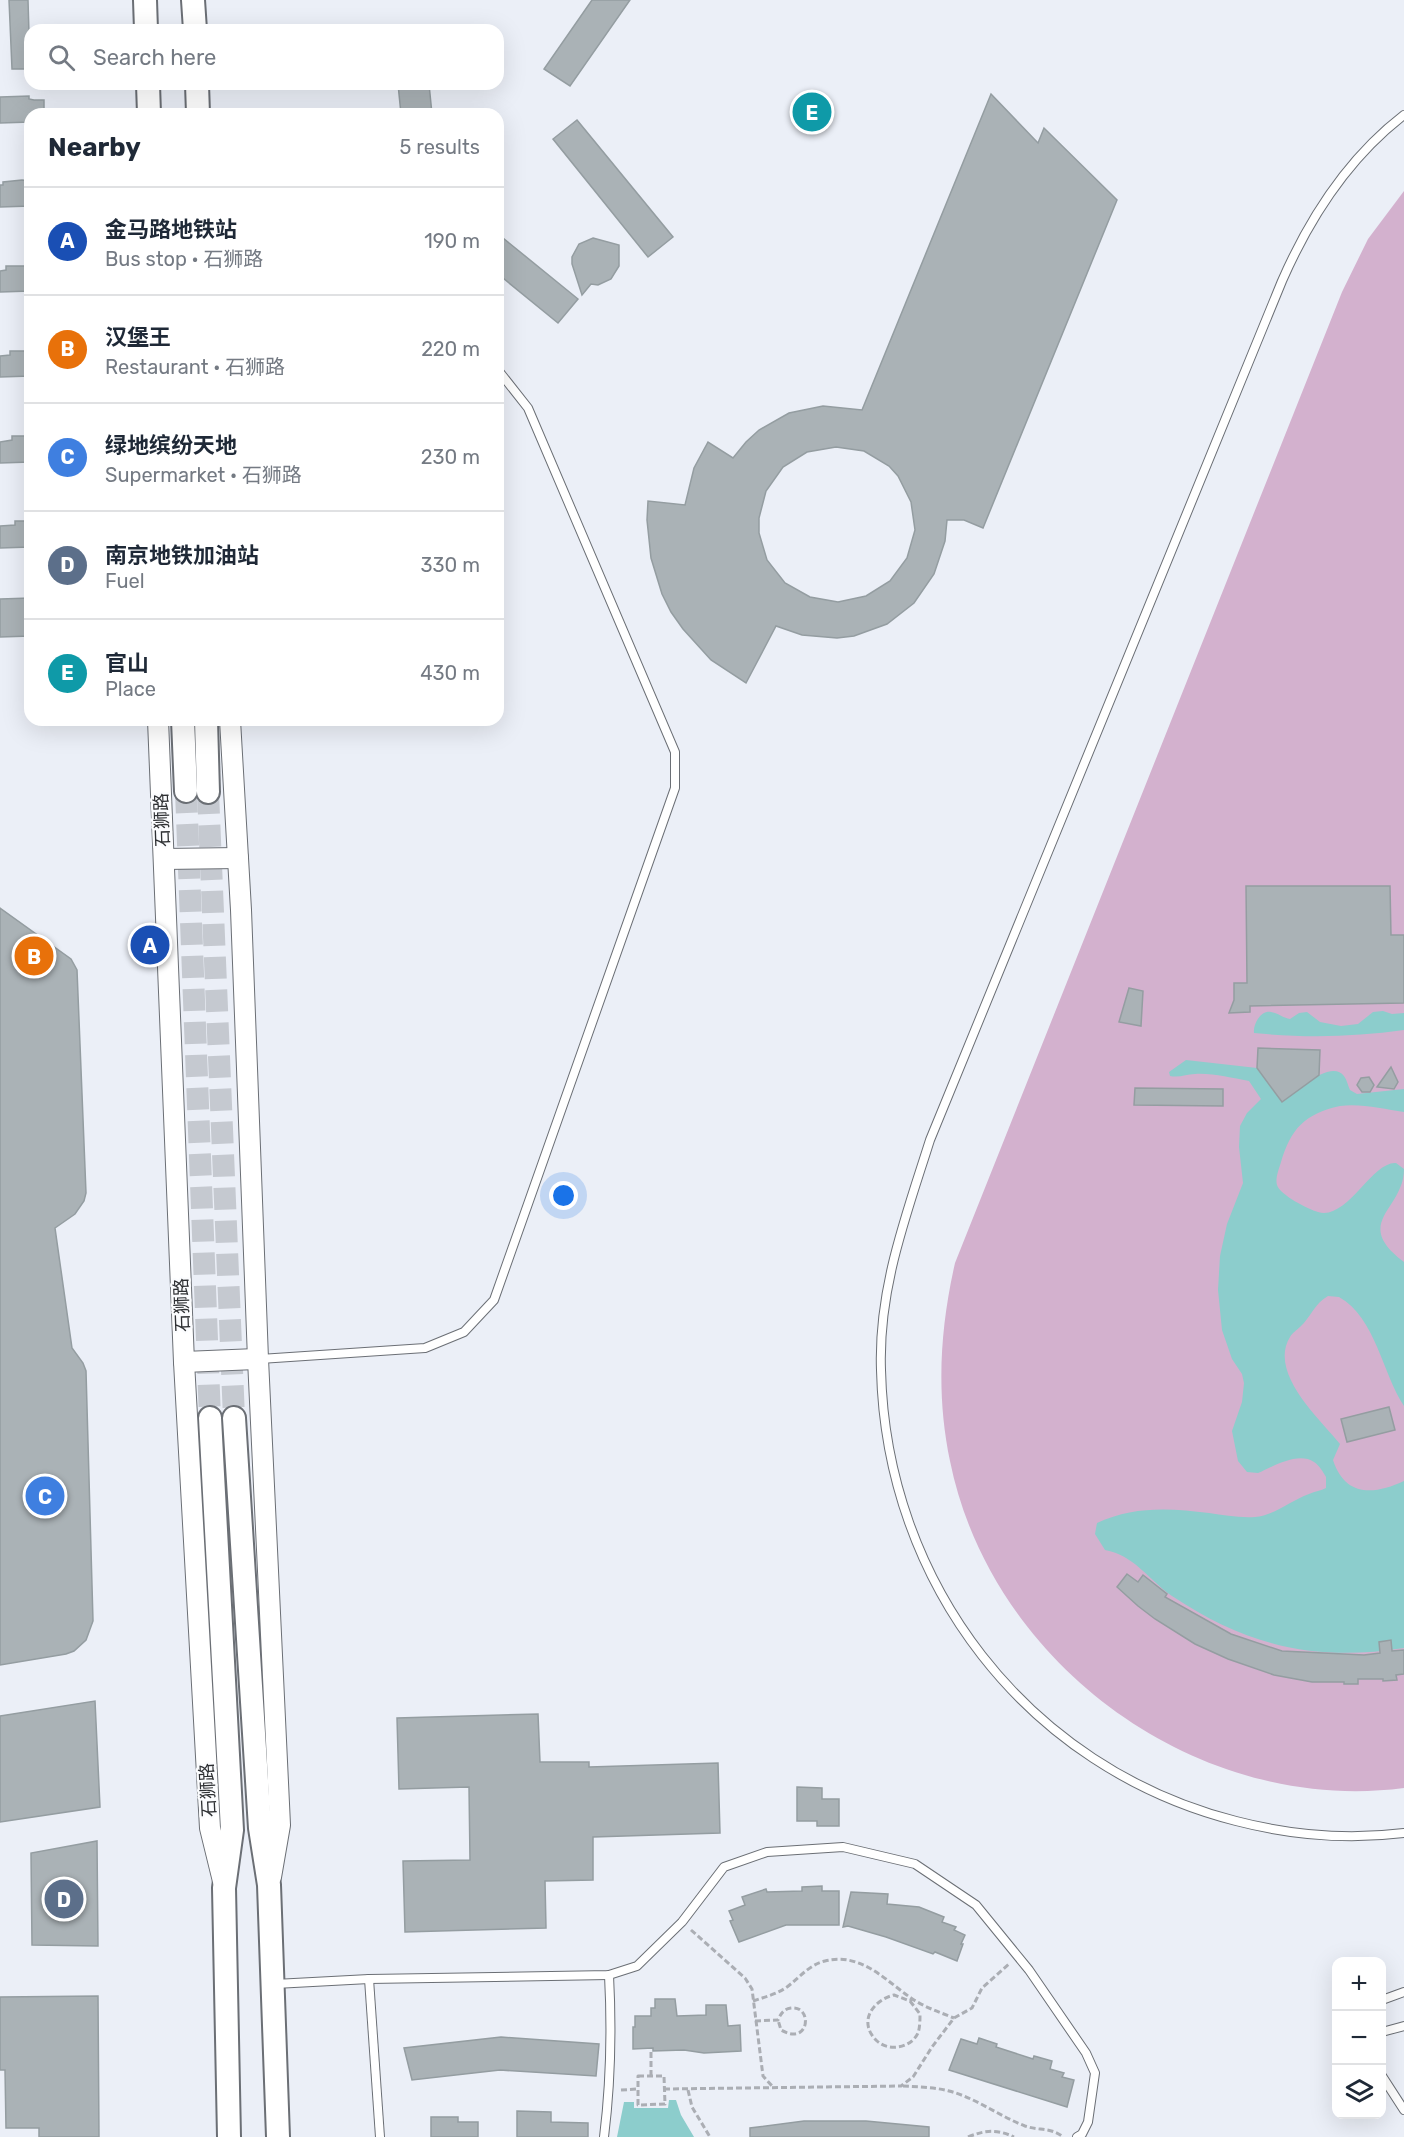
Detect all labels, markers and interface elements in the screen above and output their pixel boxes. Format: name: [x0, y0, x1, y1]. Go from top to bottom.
search box: [24, 24, 504, 90]
icon: search: [45, 41, 78, 74]
text: Search here: [93, 44, 216, 71]
pin: E: [792, 90, 832, 134]
text: Nearby: [48, 132, 141, 163]
text: 5 results: [399, 135, 480, 159]
text: 金马路地铁站: [105, 216, 237, 243]
text: A: [60, 229, 75, 253]
text: 190 m: [424, 229, 480, 253]
text: Bus stop · 石狮路: [105, 247, 263, 271]
text: 汉堡王: [105, 324, 171, 351]
text: B: [60, 337, 75, 361]
text: 220 m: [421, 337, 480, 361]
text: Restaurant · 石狮路: [105, 355, 285, 379]
text: 绿地缤纷天地: [105, 432, 237, 459]
text: C: [60, 445, 75, 469]
text: 230 m: [421, 445, 480, 469]
text: Supermarket · 石狮路: [105, 463, 302, 487]
text: 南京地铁加油站: [105, 542, 259, 569]
text: D: [60, 553, 75, 577]
text: 330 m: [421, 553, 480, 577]
text: Fuel: [105, 569, 145, 593]
text: 官山: [105, 650, 149, 677]
text: E: [61, 661, 74, 685]
text: 430 m: [420, 661, 480, 685]
text: Place: [105, 677, 156, 701]
street label: 石狮路: [150, 793, 174, 847]
pin: A: [130, 922, 170, 968]
pin: B: [15, 934, 54, 978]
your location: [549, 1181, 578, 1210]
street label: 石狮路: [170, 1278, 194, 1332]
pin: C: [26, 1474, 64, 1518]
street label: 石狮路: [196, 1762, 220, 1818]
pin: D: [44, 1876, 84, 1922]
map controls: [1332, 1957, 1386, 2119]
button: +: [1332, 1957, 1386, 2011]
button: −: [1332, 2011, 1386, 2065]
button: layers: [1332, 2065, 1386, 2119]

